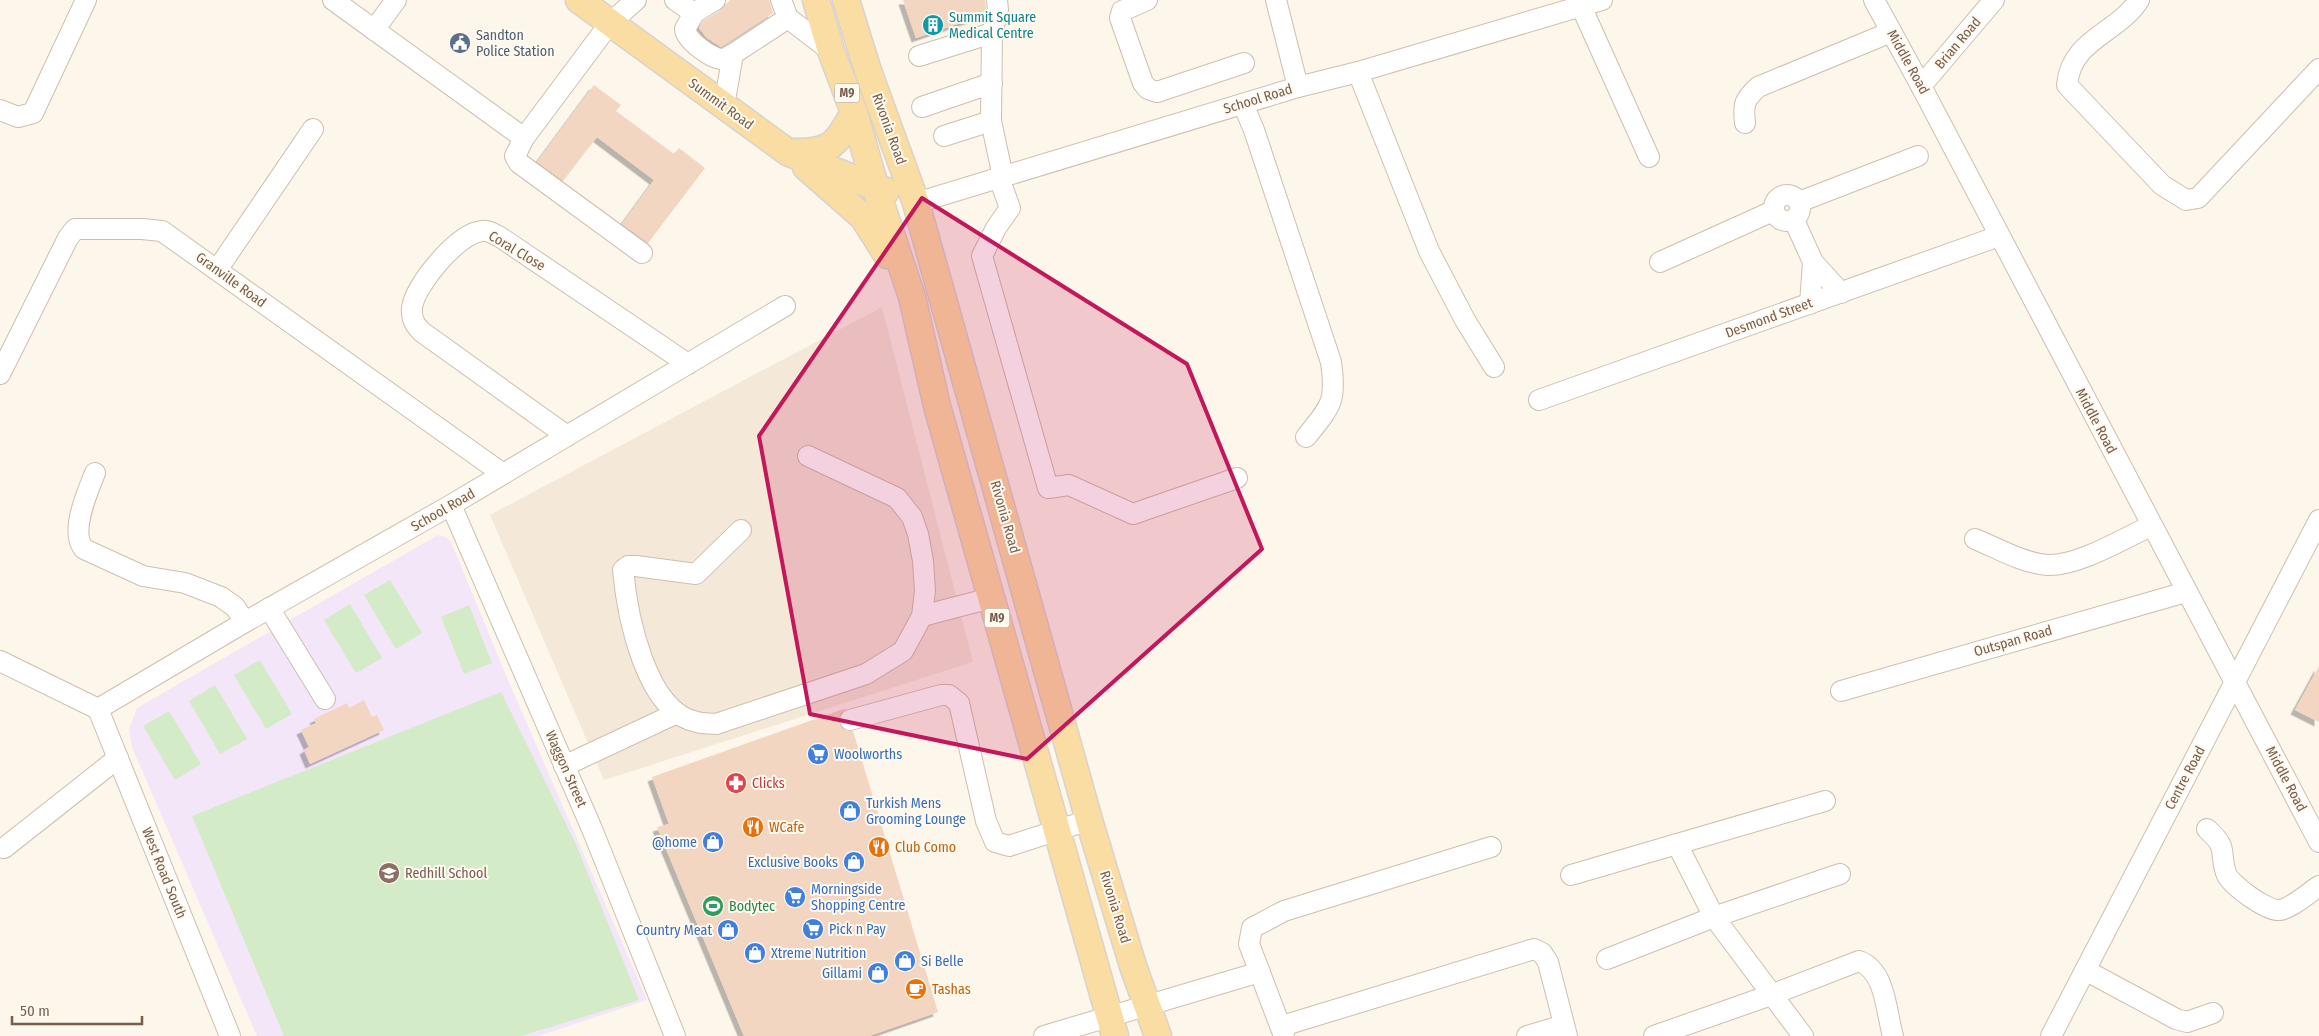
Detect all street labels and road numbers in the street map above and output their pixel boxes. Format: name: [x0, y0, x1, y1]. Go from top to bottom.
street label: Brian Road: [1931, 14, 1985, 72]
street label: Middle Road: [1883, 27, 1933, 97]
street label: Summit Road: [685, 75, 757, 133]
street label: School Road: [1222, 80, 1294, 118]
road number: M9: [834, 84, 860, 102]
street label: Rivonia Road: [868, 91, 910, 167]
street label: Coral Close: [486, 227, 549, 275]
street label: Granville Road: [192, 249, 270, 311]
street label: Desmond Street: [1723, 294, 1815, 342]
street label: Middle Road: [2072, 386, 2120, 456]
street label: Rivonia Road: [987, 479, 1023, 555]
street label: School Road: [408, 485, 478, 535]
road number: M9: [984, 608, 1010, 628]
street label: Outspan Road: [1972, 622, 2054, 660]
street label: Waggon Street: [542, 728, 591, 810]
street label: Centre Road: [2161, 743, 2209, 813]
street label: Middle Road: [2262, 744, 2310, 814]
street label: West Road South: [138, 825, 190, 921]
street label: Rivonia Road: [1096, 869, 1134, 945]

